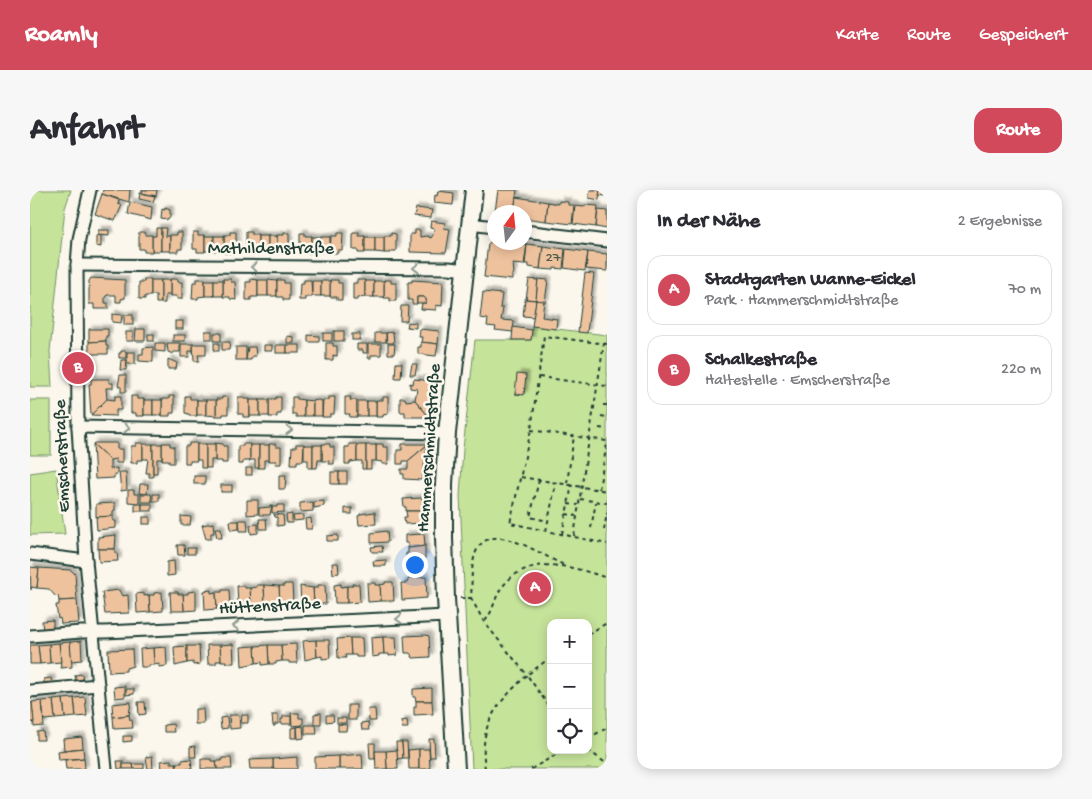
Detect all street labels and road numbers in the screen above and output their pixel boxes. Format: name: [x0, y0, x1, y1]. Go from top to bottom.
street label: Mathildenstraße: [208, 239, 335, 260]
street label: Hammerschmidtstraße: [414, 362, 446, 533]
street label: Emscherstraße: [51, 399, 75, 513]
street label: Hüttenstraße: [219, 594, 322, 620]

